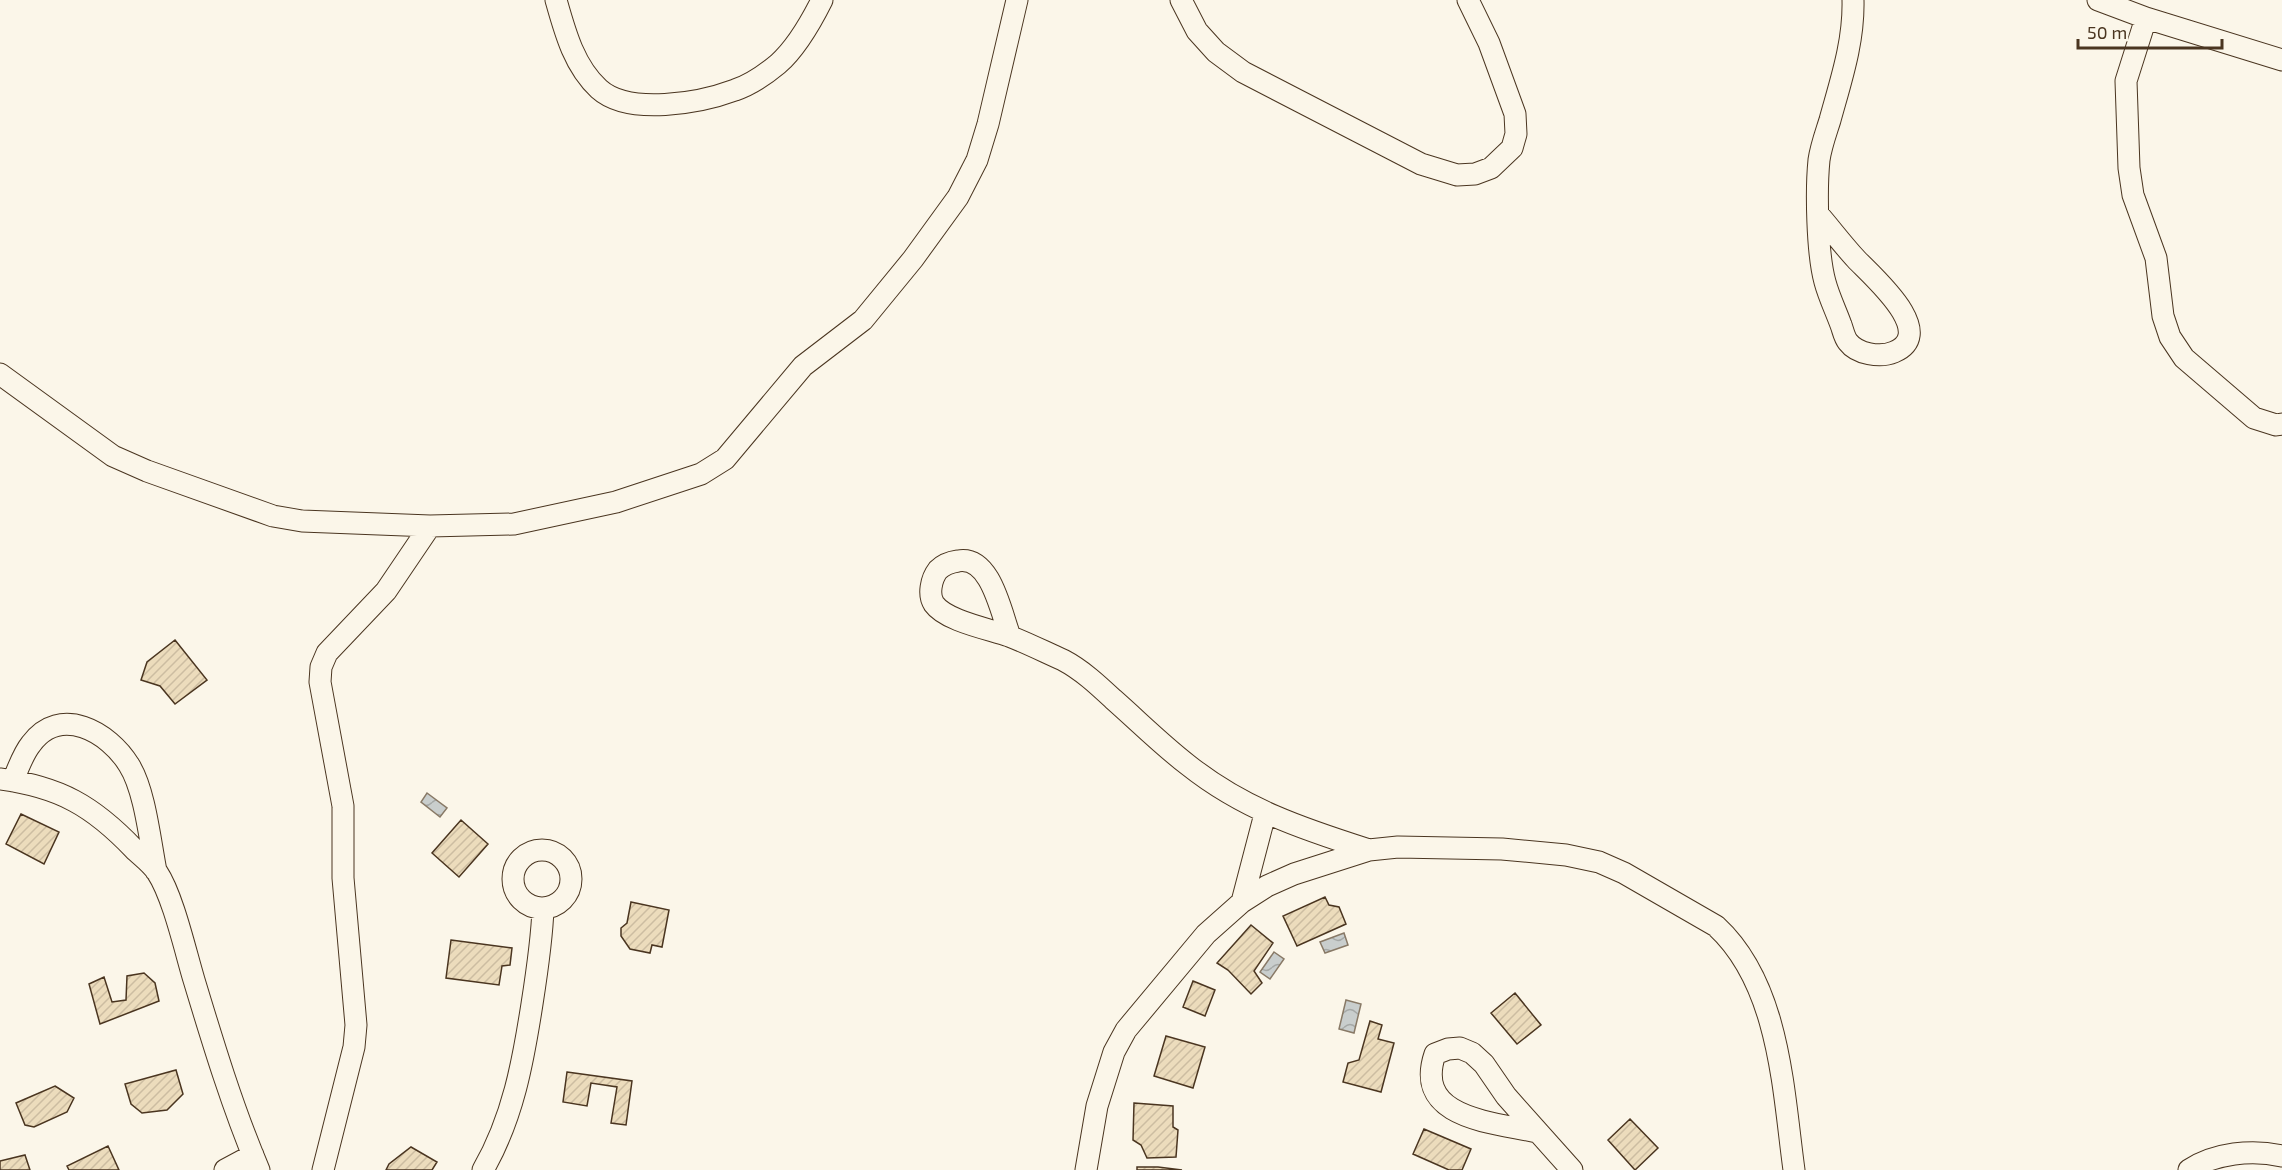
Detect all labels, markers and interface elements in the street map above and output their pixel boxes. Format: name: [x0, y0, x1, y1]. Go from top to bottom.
scale bar: [2078, 12, 2222, 50]
text: 50 m: [2087, 21, 2127, 43]

